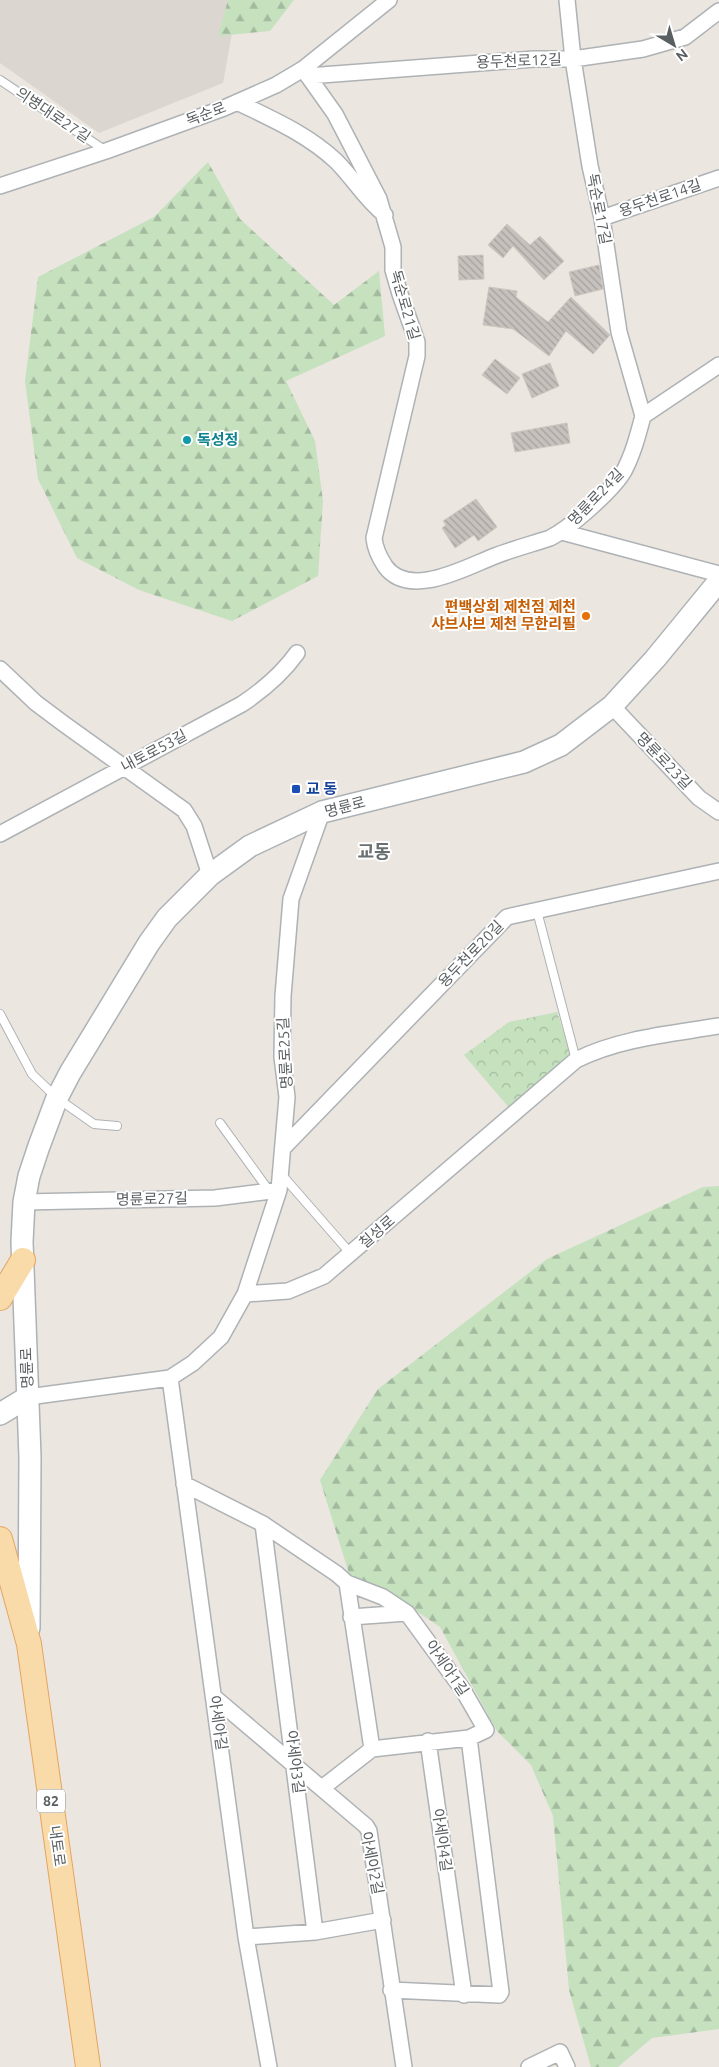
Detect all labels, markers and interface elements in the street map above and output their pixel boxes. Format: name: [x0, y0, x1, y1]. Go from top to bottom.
north arrow: [649, 20, 699, 70]
text: N: [673, 46, 691, 65]
street label: 용두천로12길: [476, 51, 562, 70]
street label: 의병대로27길: [13, 84, 94, 146]
street label: 독순로: [183, 98, 228, 129]
street label: 독순로17길: [584, 172, 615, 246]
street label: 용두천로14길: [616, 176, 703, 220]
street label: 독순로21길: [387, 268, 424, 342]
place label: 독성정: [197, 431, 238, 448]
marker: 독성정: [181, 434, 193, 446]
street label: 명륜로24길: [564, 465, 627, 528]
place label: 편백상회 제천점 제천 샤브샤브 제천 무한리필: [431, 598, 576, 632]
marker: 편백상회 제천점 제천 샤브샤브 제천 무한리필: [580, 610, 592, 622]
street label: 내토로53길: [118, 726, 190, 775]
street label: 명륜로23길: [633, 729, 696, 792]
place label: 교 동: [306, 780, 337, 797]
marker: 교 동: [290, 783, 302, 795]
street label: 명륜로: [323, 793, 367, 820]
district label: 교동: [357, 841, 391, 861]
street label: 용두천로20길: [435, 917, 507, 990]
street label: 명륜로25길: [274, 1017, 295, 1089]
street label: 명륜로27길: [116, 1189, 188, 1208]
street label: 칠성로: [355, 1212, 398, 1252]
street label: 명륜로: [17, 1347, 36, 1389]
street label: 아세아1길: [423, 1637, 472, 1699]
street label: 아세아길: [206, 1694, 231, 1751]
street label: 아세아3길: [283, 1729, 308, 1795]
road number: 82: [37, 1790, 65, 1812]
street label: 아세아4길: [430, 1807, 455, 1873]
street label: 내토로: [46, 1824, 69, 1868]
street label: 아세아2길: [358, 1830, 387, 1896]

